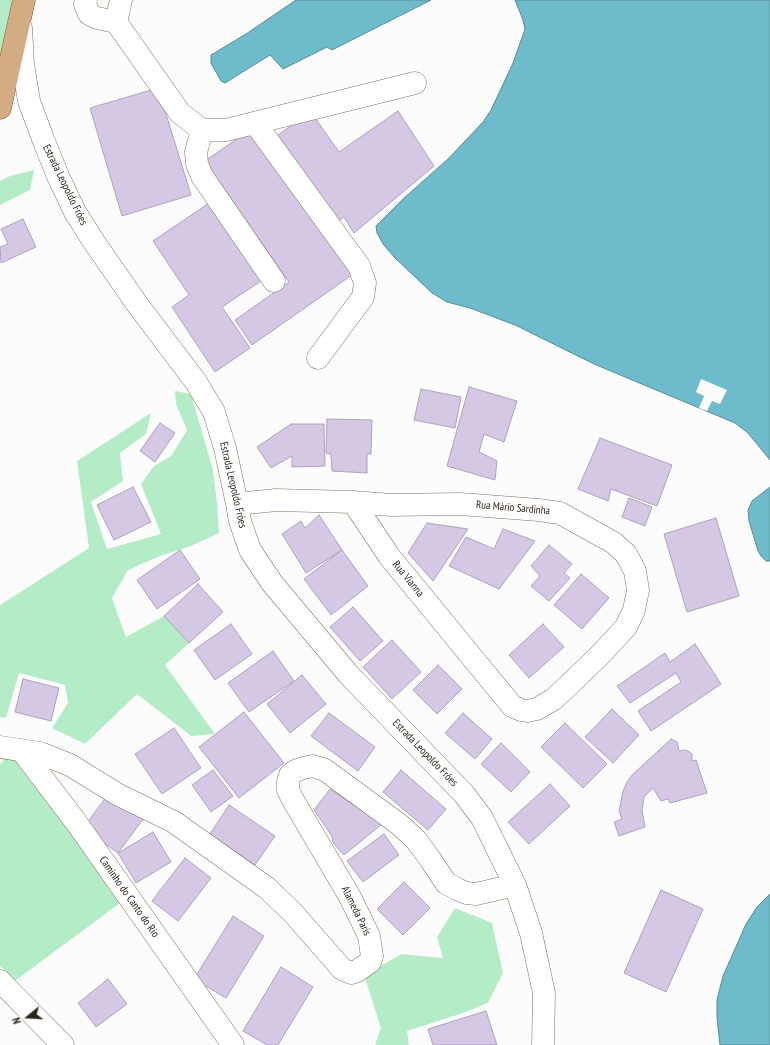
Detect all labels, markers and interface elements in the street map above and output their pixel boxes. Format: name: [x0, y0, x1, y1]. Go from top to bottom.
street label: Estrada Leopoldo Fróes: [40, 142, 90, 228]
street label: Estrada Leopoldo Fróes: [217, 441, 249, 529]
street label: Rua Mário Sardinha: [476, 498, 550, 518]
street label: Rua Vianna: [389, 558, 427, 600]
street label: Estrada Leopoldo Fróes: [390, 717, 460, 789]
street label: Caminho do Canto do Rio: [96, 854, 162, 940]
street label: Alameda Paris: [338, 884, 374, 938]
north arrow: [8, 997, 48, 1037]
text: N: [9, 1016, 24, 1026]

